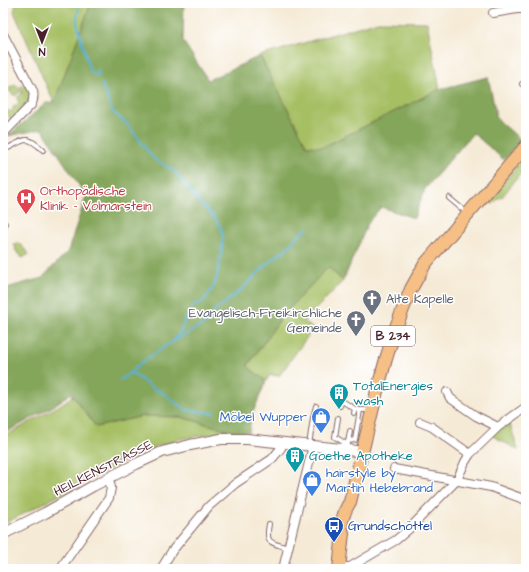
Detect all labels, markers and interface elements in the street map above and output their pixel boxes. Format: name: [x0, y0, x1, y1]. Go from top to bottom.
north arrow: [22, 22, 62, 62]
text: N: [38, 44, 45, 59]
place label: Orthopädische Klinik - Volmarstein: [40, 182, 152, 215]
hospital icon: Orthopädische Klinik - Volmarstein: [15, 187, 37, 215]
church icon: Alte Kapelle: [361, 288, 383, 316]
place label: Alte Kapelle: [386, 290, 454, 308]
place label: Evangelisch-Freikirchliche Gemeinde: [189, 304, 342, 337]
church icon: Evangelisch-Freikirchliche Gemeinde: [345, 309, 367, 337]
road number: B 234: [371, 326, 415, 346]
place label: TotalEnergies wash: [353, 377, 433, 410]
building icon: TotalEnergies wash: [328, 382, 350, 410]
shop icon: Möbel Wupper: [310, 406, 332, 434]
place label: Möbel Wupper: [220, 408, 307, 426]
street label: HEILKENSTRASSE: [50, 435, 156, 501]
building icon: Goethe Apotheke: [284, 445, 306, 473]
place label: Goethe Apotheke: [309, 447, 413, 465]
place label: hairstyle by Martin Hebebrand: [326, 464, 433, 497]
shop icon: hairstyle by Martin Hebebrand: [301, 469, 323, 497]
bus stop icon: Grundschöttel: [323, 515, 345, 543]
place label: Grundschöttel: [348, 517, 432, 535]

